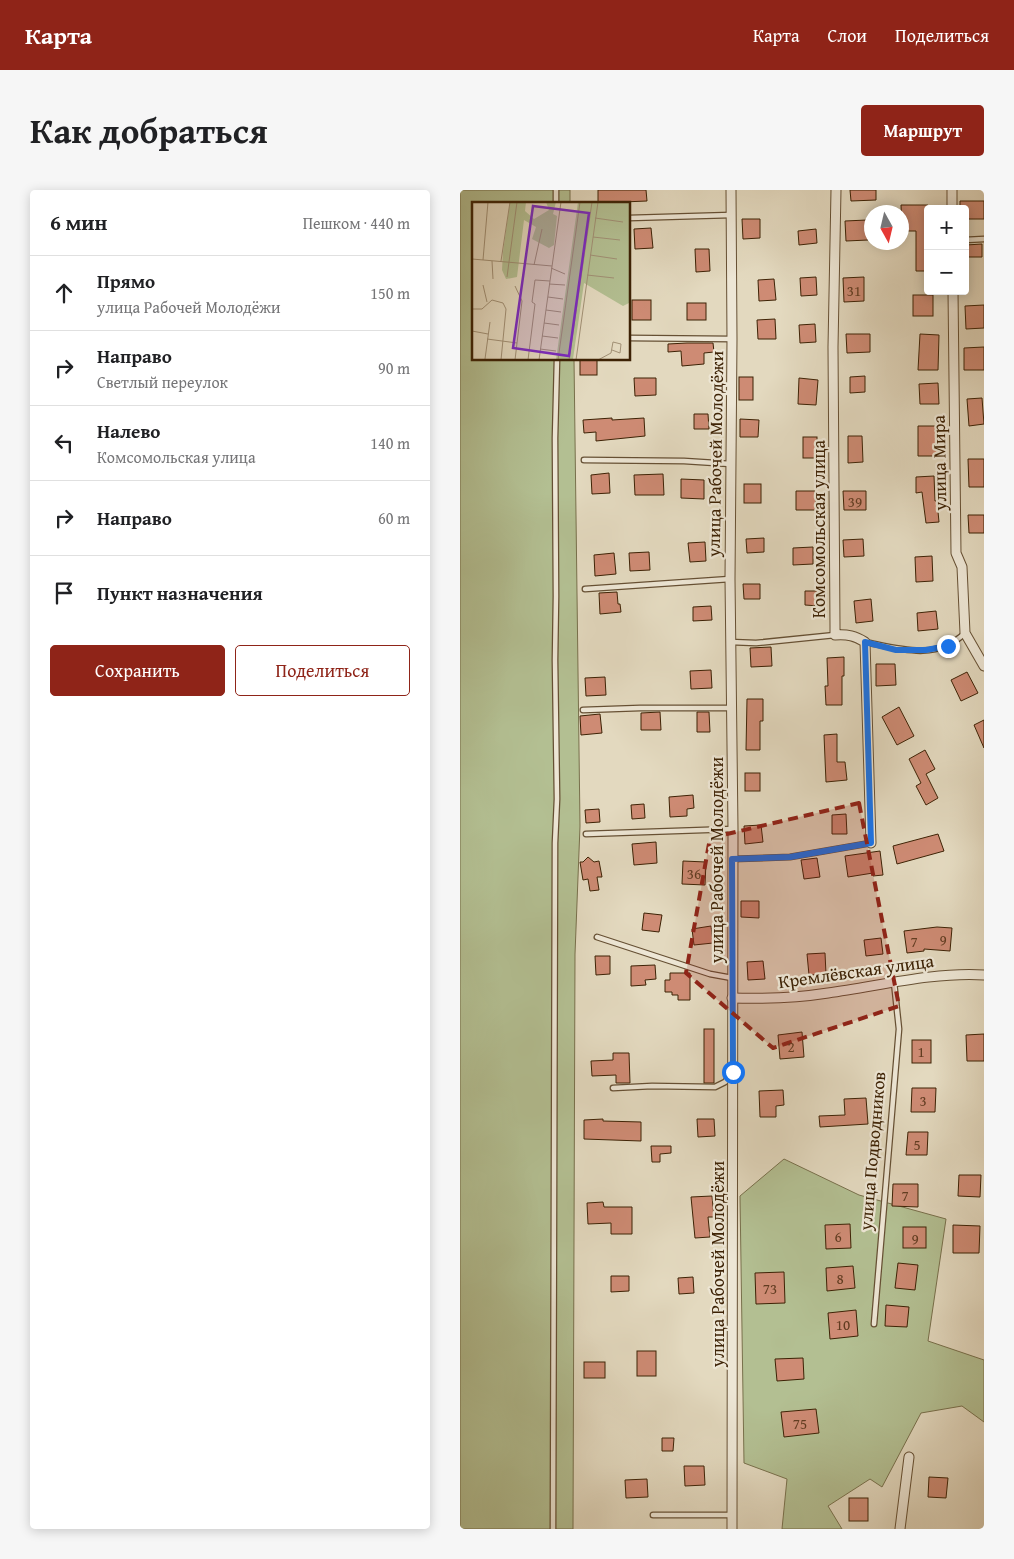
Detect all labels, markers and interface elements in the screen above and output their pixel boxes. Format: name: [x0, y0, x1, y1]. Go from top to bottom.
text: Карта: [25, 18, 92, 53]
text: Карта: [753, 22, 800, 49]
text: Слои: [828, 22, 867, 49]
text: Поделиться: [895, 22, 989, 49]
text: Как добраться: [30, 105, 268, 156]
button: Маршрут: [861, 105, 984, 156]
inset map: [472, 202, 630, 360]
north arrow: [864, 205, 909, 250]
map controls: [924, 205, 969, 295]
button: +: [924, 205, 969, 250]
text: 6 мин: [50, 207, 107, 238]
text: Пешком · 440 m: [303, 211, 410, 235]
button: −: [924, 250, 969, 295]
text: Прямо: [97, 267, 155, 295]
icon: ahead: [50, 279, 78, 307]
house number: 31: [847, 280, 861, 301]
text: 150 m: [370, 281, 410, 305]
text: улица Рабочей Молодёжи: [97, 295, 281, 319]
text: Направо: [97, 342, 172, 370]
street label: улица Рабочей Молодёжи: [700, 350, 730, 558]
icon: right: [50, 354, 78, 382]
text: 90 m: [378, 356, 410, 380]
text: Светлый переулок: [97, 370, 228, 394]
street label: улица Мира: [925, 415, 953, 512]
text: Налево: [97, 417, 160, 445]
icon: left: [50, 429, 78, 457]
text: 140 m: [370, 431, 410, 455]
street label: Комсомольская улица: [805, 439, 832, 618]
text: Комсомольская улица: [97, 445, 256, 469]
house number: 39: [848, 491, 862, 512]
icon: right: [50, 504, 78, 532]
text: Направо: [97, 504, 172, 532]
text: 60 m: [378, 506, 410, 530]
icon: arrive: [50, 579, 78, 607]
text: Пункт назначения: [97, 579, 263, 607]
route end: [937, 635, 960, 658]
button: Сохранить: [50, 645, 225, 696]
button: Поделиться: [235, 645, 410, 696]
street label: улица Рабочей Молодёжи: [703, 756, 730, 964]
house number: 36: [687, 863, 701, 884]
house number: 9: [939, 929, 947, 950]
house number: 7: [910, 931, 918, 952]
street label: Кремлёвская улица: [776, 947, 936, 995]
house number: 2: [787, 1036, 795, 1057]
house number: 1: [917, 1041, 925, 1062]
route start: [722, 1061, 745, 1084]
street label: улица Подводников: [852, 1070, 892, 1233]
house number: 3: [919, 1090, 927, 1111]
house number: 5: [913, 1134, 921, 1155]
street label: улица Рабочей Молодёжи: [704, 1160, 731, 1368]
house number: 7: [901, 1185, 909, 1206]
house number: 6: [834, 1226, 842, 1247]
house number: 9: [911, 1228, 919, 1249]
house number: 8: [836, 1268, 844, 1289]
house number: 73: [763, 1278, 777, 1299]
house number: 10: [836, 1314, 850, 1335]
house number: 75: [793, 1413, 807, 1434]

